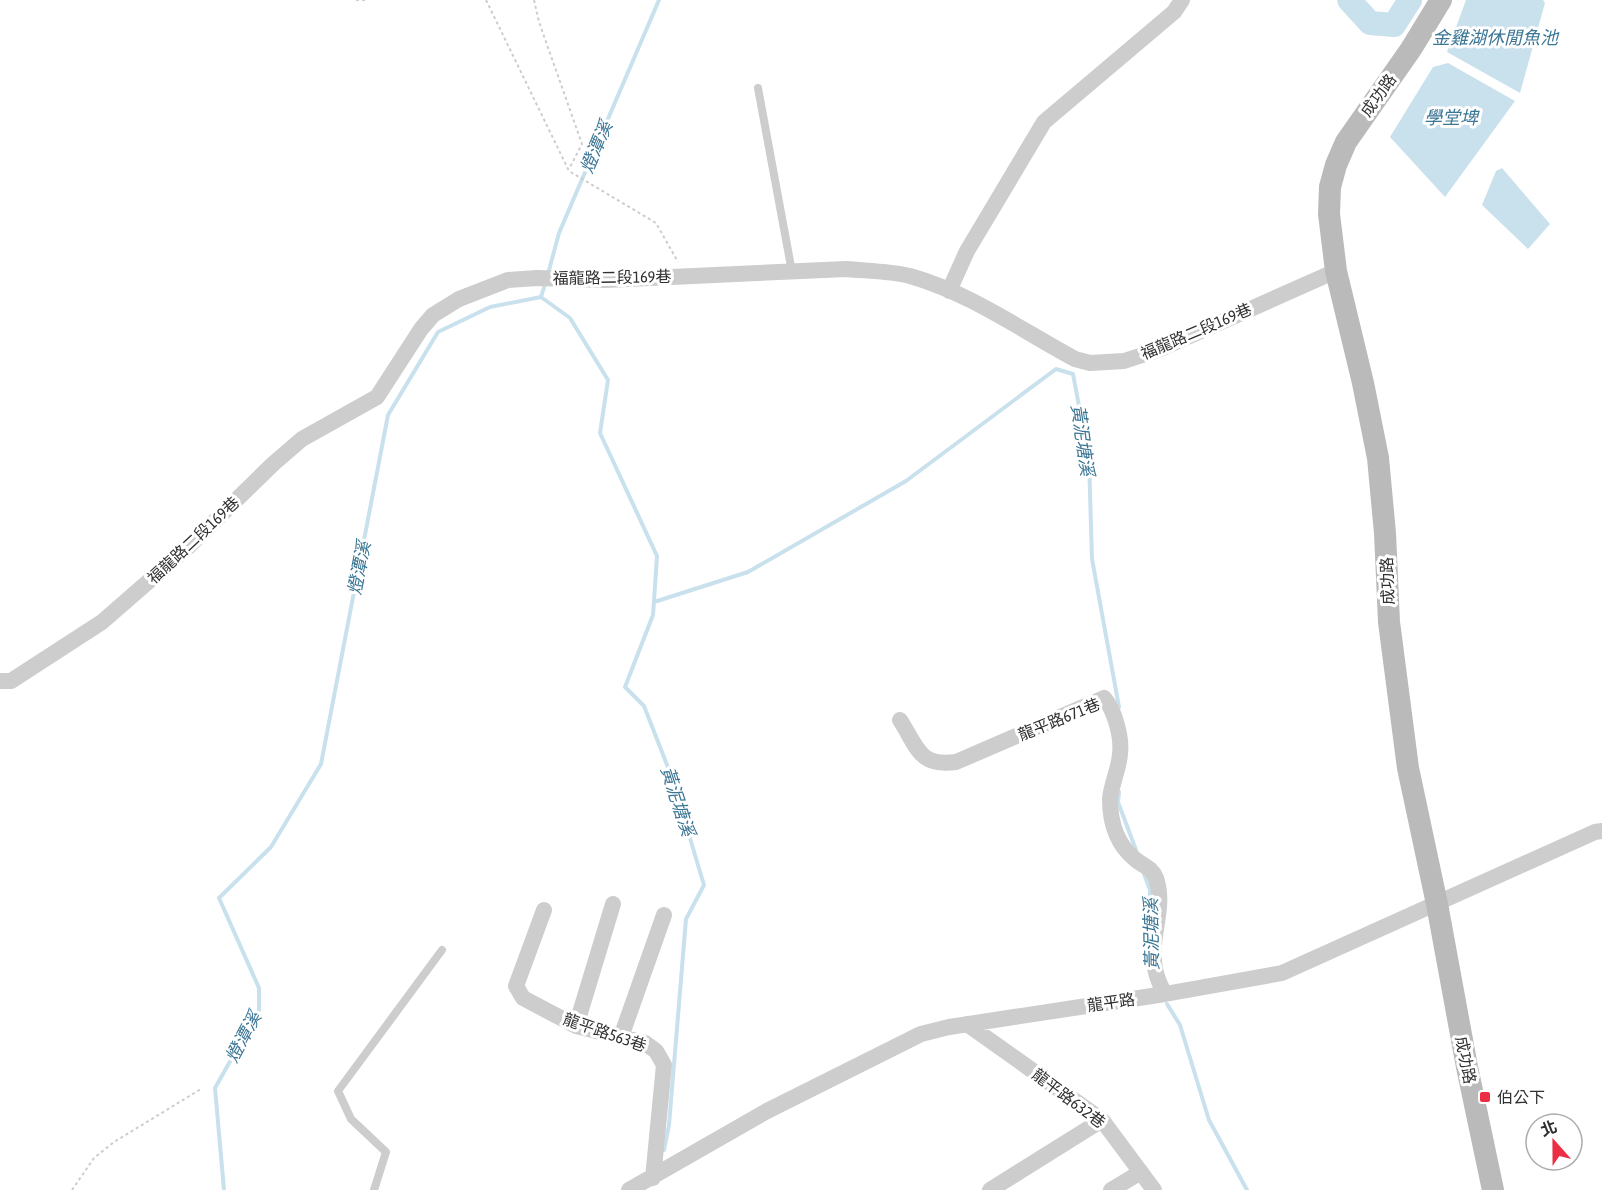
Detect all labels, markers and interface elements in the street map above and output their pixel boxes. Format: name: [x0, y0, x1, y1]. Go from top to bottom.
water label: 金雞湖休閒魚池: [1432, 27, 1560, 48]
street label: 成功路: [1357, 70, 1399, 120]
water label: 學堂埤: [1424, 107, 1480, 128]
water label: 燈潭溪: [576, 115, 617, 176]
street label: 福龍路二段169巷: [553, 267, 671, 287]
street label: 福龍路二段169巷: [1138, 300, 1254, 362]
water label: 黃泥塘溪: [1068, 403, 1099, 480]
street label: 福龍路二段169巷: [144, 493, 242, 587]
water label: 燈潭溪: [344, 537, 375, 597]
street label: 成功路: [1377, 557, 1397, 605]
street label: 龍平路671巷: [1015, 694, 1103, 744]
water label: 黃泥塘溪: [657, 764, 700, 841]
water label: 黃泥塘溪: [1140, 895, 1162, 970]
street label: 龍平路: [1086, 990, 1136, 1014]
water label: 燈潭溪: [221, 1006, 266, 1066]
street label: 龍平路563巷: [561, 1009, 649, 1055]
street label: 成功路: [1453, 1035, 1479, 1085]
street label: 龍平路632巷: [1029, 1065, 1109, 1131]
place label: 伯公下: [1497, 1088, 1545, 1106]
marker: 伯公下: [1478, 1090, 1492, 1104]
north arrow: [1524, 1112, 1584, 1172]
text: 北: [1538, 1117, 1559, 1139]

